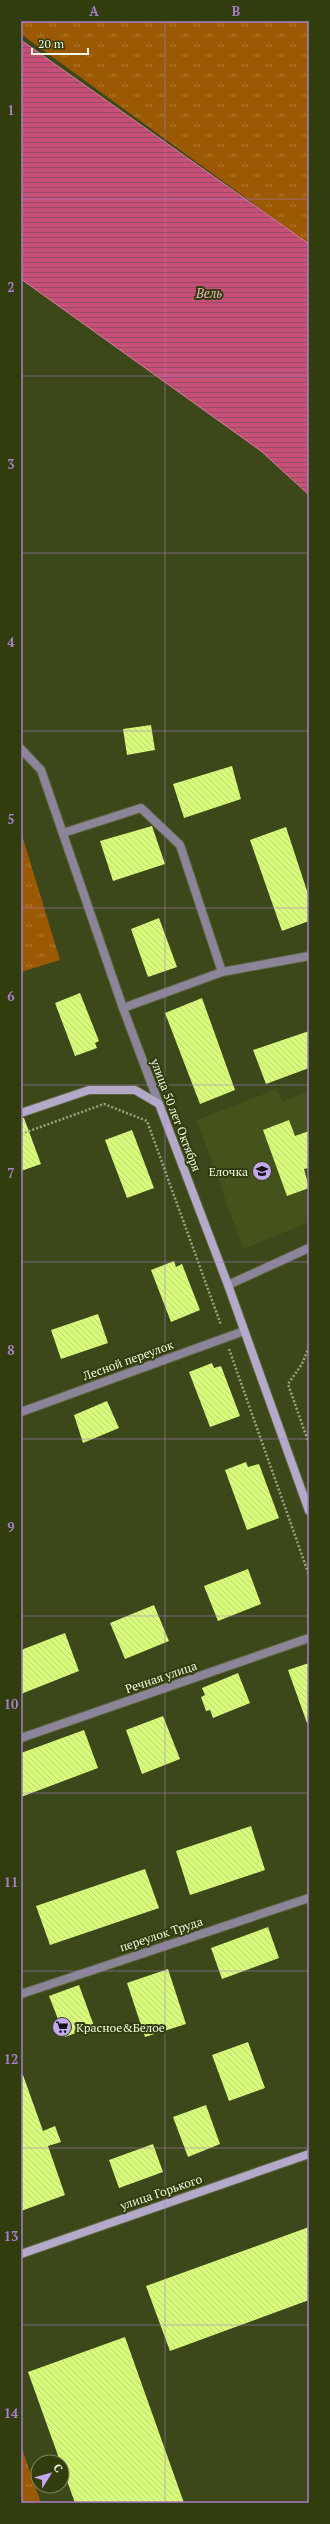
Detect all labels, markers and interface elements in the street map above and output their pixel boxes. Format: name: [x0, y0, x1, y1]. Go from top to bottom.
text: A: [89, 2, 99, 20]
text: B: [232, 2, 240, 20]
scale bar: [32, 30, 88, 56]
text: 20 m: [38, 36, 65, 51]
text: 1: [7, 101, 15, 119]
text: 2: [7, 278, 15, 296]
water label: Вель: [195, 284, 222, 302]
text: 3: [7, 455, 15, 473]
text: 4: [7, 633, 15, 651]
text: 5: [7, 810, 15, 828]
text: 6: [7, 987, 15, 1005]
street label: улица 50 лет Октября: [147, 1056, 204, 1173]
school or university icon: Елочка: [251, 1160, 273, 1182]
text: 7: [7, 1164, 15, 1182]
place label: Елочка: [209, 1164, 248, 1179]
street label: Лесной переулок: [80, 1337, 176, 1384]
text: 8: [7, 1341, 15, 1359]
text: 9: [7, 1518, 15, 1536]
street label: Речная улица: [123, 1658, 199, 1696]
text: 10: [4, 1695, 19, 1713]
text: 11: [4, 1873, 18, 1891]
street label: переулок Труда: [117, 1913, 205, 1955]
supermarket icon: Красное&Белое: [51, 2016, 73, 2038]
place label: Красное&Белое: [76, 2020, 165, 2035]
text: 12: [4, 2050, 18, 2068]
street label: улица Горького: [117, 2171, 204, 2213]
text: 13: [4, 2227, 18, 2245]
text: 14: [4, 2404, 19, 2422]
north arrow: [30, 2454, 70, 2494]
text: С: [50, 2461, 66, 2475]

